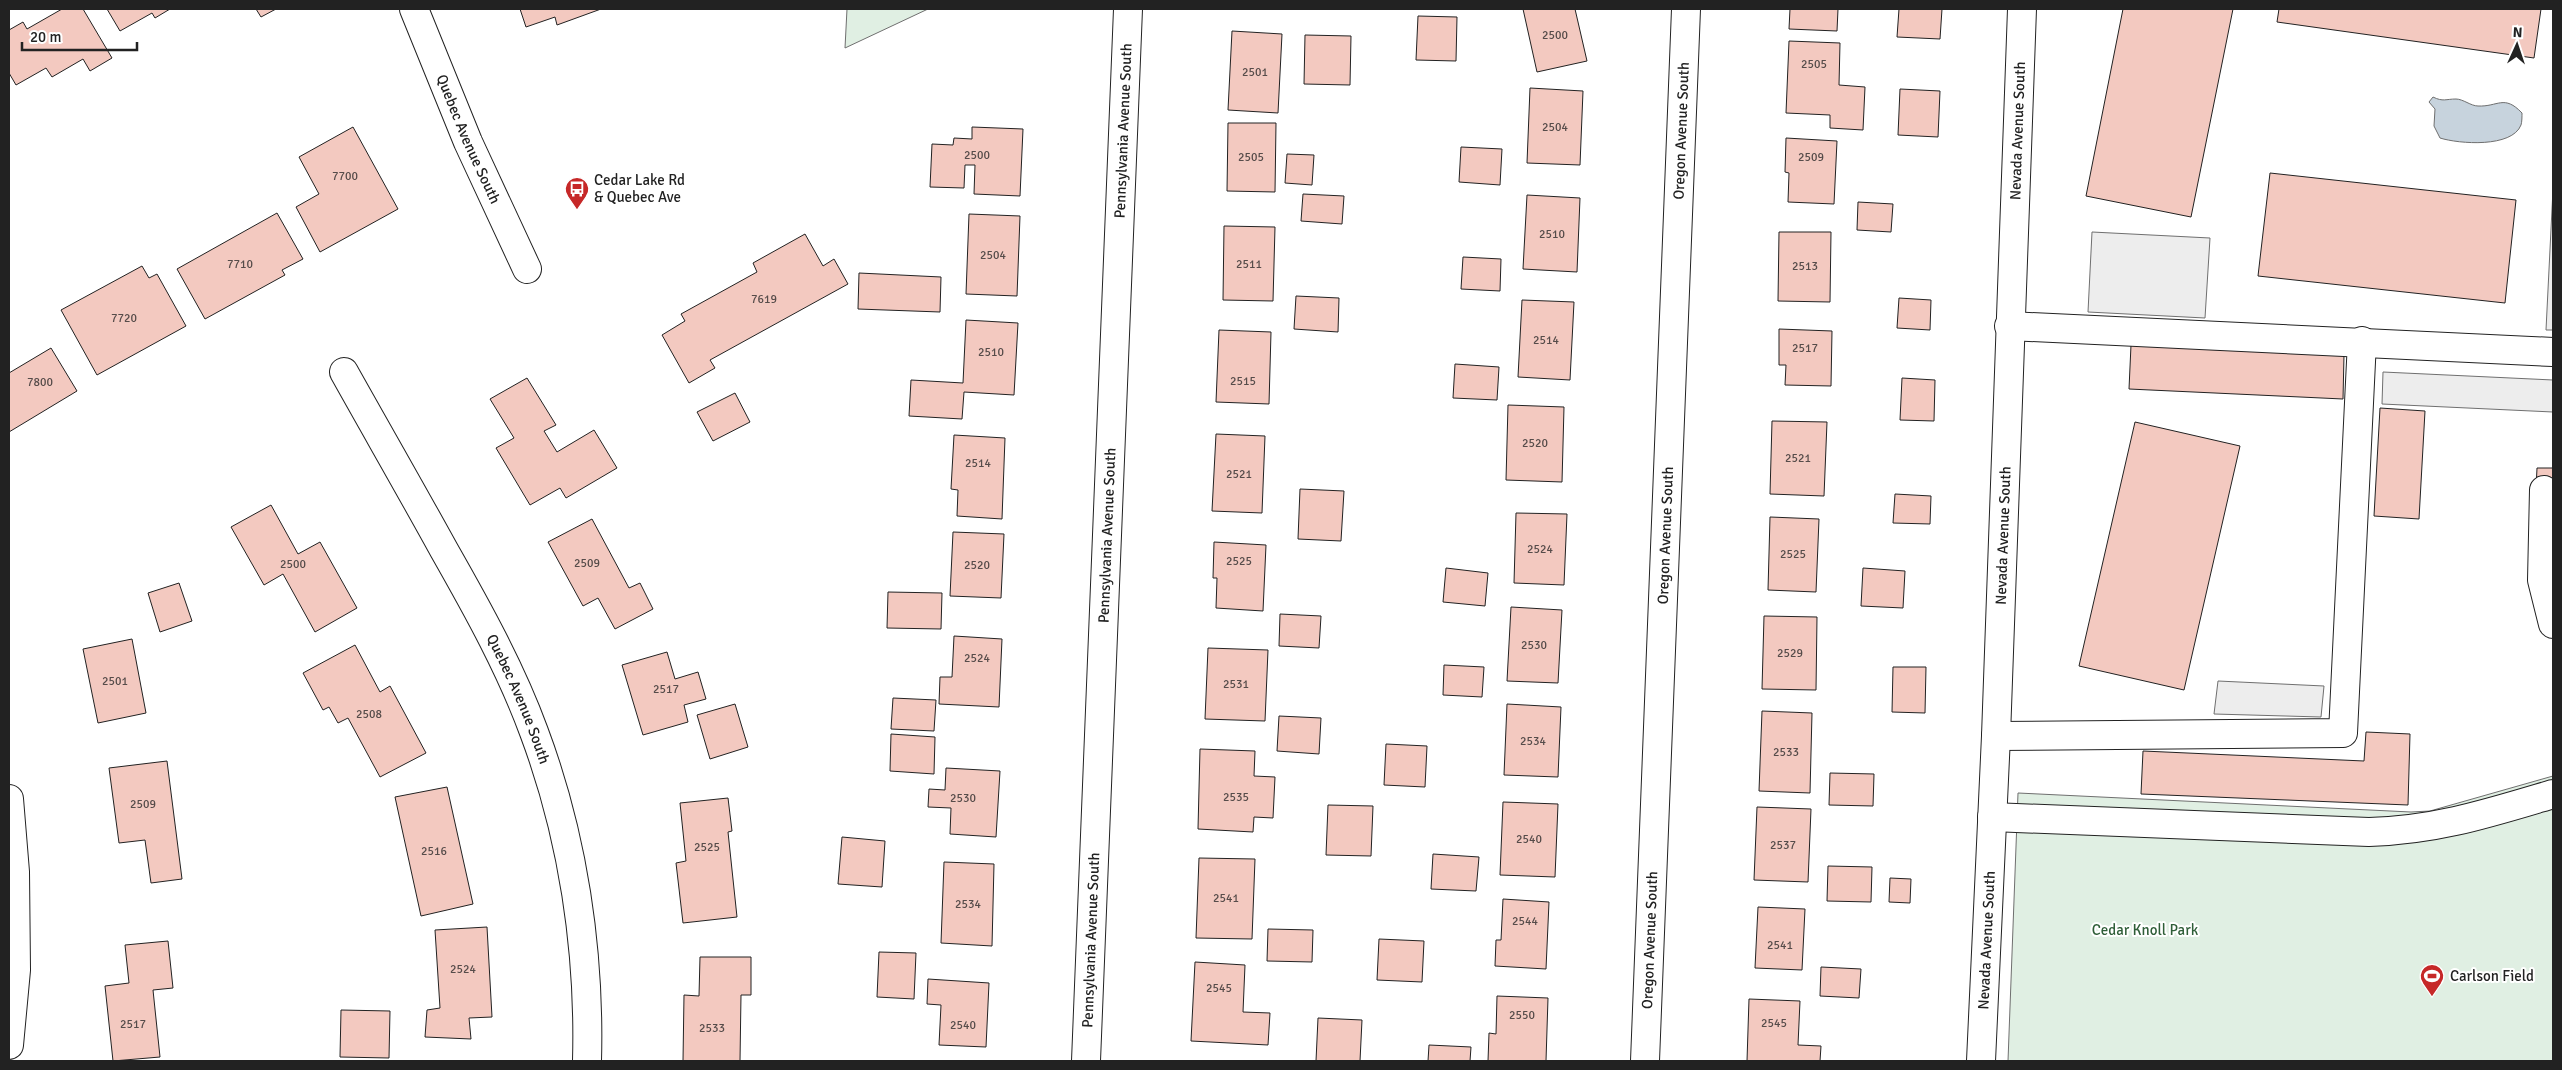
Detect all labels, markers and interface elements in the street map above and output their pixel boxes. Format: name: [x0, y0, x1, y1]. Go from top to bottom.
scale bar: [22, 20, 138, 52]
north arrow: [2492, 20, 2542, 70]
text: N: [2512, 24, 2523, 41]
text: 20 m: [30, 28, 61, 46]
house number: 2500: [1542, 28, 1568, 43]
street label: Pennsylvania Avenue South: [1111, 43, 1136, 219]
house number: 2505: [1801, 57, 1827, 72]
street label: Oregon Avenue South: [1670, 61, 1693, 200]
street label: Nevada Avenue South: [2006, 61, 2029, 200]
house number: 2501: [1242, 65, 1268, 80]
street label: Quebec Avenue South: [432, 72, 504, 207]
house number: 2504: [1542, 120, 1568, 135]
house number: 2500: [964, 148, 990, 163]
house number: 2505: [1238, 150, 1264, 165]
house number: 2509: [1798, 150, 1824, 165]
house number: 7700: [332, 169, 358, 184]
place label: Cedar Lake Rd & Quebec Ave: [594, 171, 685, 206]
bus stop icon: Cedar Lake Rd & Quebec Ave: [564, 176, 590, 210]
house number: 2510: [1539, 227, 1565, 242]
house number: 2504: [980, 248, 1006, 263]
house number: 7710: [227, 257, 253, 272]
house number: 2511: [1236, 257, 1262, 272]
house number: 2513: [1792, 259, 1818, 274]
house number: 7619: [751, 292, 777, 307]
house number: 7720: [111, 311, 137, 326]
house number: 2514: [1533, 333, 1559, 348]
house number: 2517: [1792, 341, 1818, 356]
house number: 2510: [978, 345, 1004, 360]
house number: 2515: [1230, 374, 1256, 389]
house number: 7800: [27, 375, 53, 390]
house number: 2520: [1522, 436, 1548, 451]
street label: Pennsylvania Avenue South: [1094, 447, 1119, 623]
house number: 2521: [1785, 451, 1811, 466]
house number: 2514: [965, 456, 991, 471]
street label: Oregon Avenue South: [1654, 466, 1677, 605]
street label: Nevada Avenue South: [1992, 466, 2015, 605]
house number: 2521: [1226, 467, 1252, 482]
house number: 2524: [1527, 542, 1553, 557]
house number: 2525: [1780, 547, 1806, 562]
house number: 2525: [1226, 554, 1252, 569]
house number: 2509: [574, 556, 600, 571]
house number: 2500: [280, 557, 306, 572]
house number: 2520: [964, 558, 990, 573]
street label: Quebec Avenue South: [483, 631, 554, 766]
house number: 2530: [1521, 638, 1547, 653]
house number: 2529: [1777, 646, 1803, 661]
house number: 2524: [964, 651, 990, 666]
house number: 2501: [102, 674, 128, 689]
house number: 2531: [1223, 677, 1249, 692]
house number: 2517: [653, 682, 679, 697]
house number: 2508: [356, 707, 382, 722]
house number: 2534: [1520, 734, 1546, 749]
house number: 2533: [1773, 745, 1799, 760]
house number: 2535: [1223, 790, 1249, 805]
house number: 2530: [950, 791, 976, 806]
house number: 2509: [130, 797, 156, 812]
house number: 2540: [1516, 832, 1542, 847]
house number: 2537: [1770, 838, 1796, 853]
house number: 2525: [694, 840, 720, 855]
house number: 2516: [421, 844, 447, 859]
street label: Pennsylvania Avenue South: [1078, 852, 1103, 1028]
street label: Nevada Avenue South: [1974, 870, 1999, 1010]
street label: Oregon Avenue South: [1638, 871, 1661, 1009]
house number: 2541: [1213, 891, 1239, 906]
house number: 2534: [955, 897, 981, 912]
house number: 2544: [1512, 914, 1538, 929]
park label: Cedar Knoll Park: [2092, 921, 2199, 939]
house number: 2541: [1767, 938, 1793, 953]
house number: 2524: [450, 962, 476, 977]
sports icon: Carlson Field: [2419, 963, 2445, 997]
place label: Carlson Field: [2450, 967, 2534, 985]
house number: 2545: [1206, 981, 1232, 996]
house number: 2550: [1509, 1008, 1535, 1023]
house number: 2545: [1761, 1016, 1787, 1031]
house number: 2517: [120, 1017, 146, 1032]
house number: 2540: [950, 1018, 976, 1033]
house number: 2533: [699, 1021, 725, 1036]

